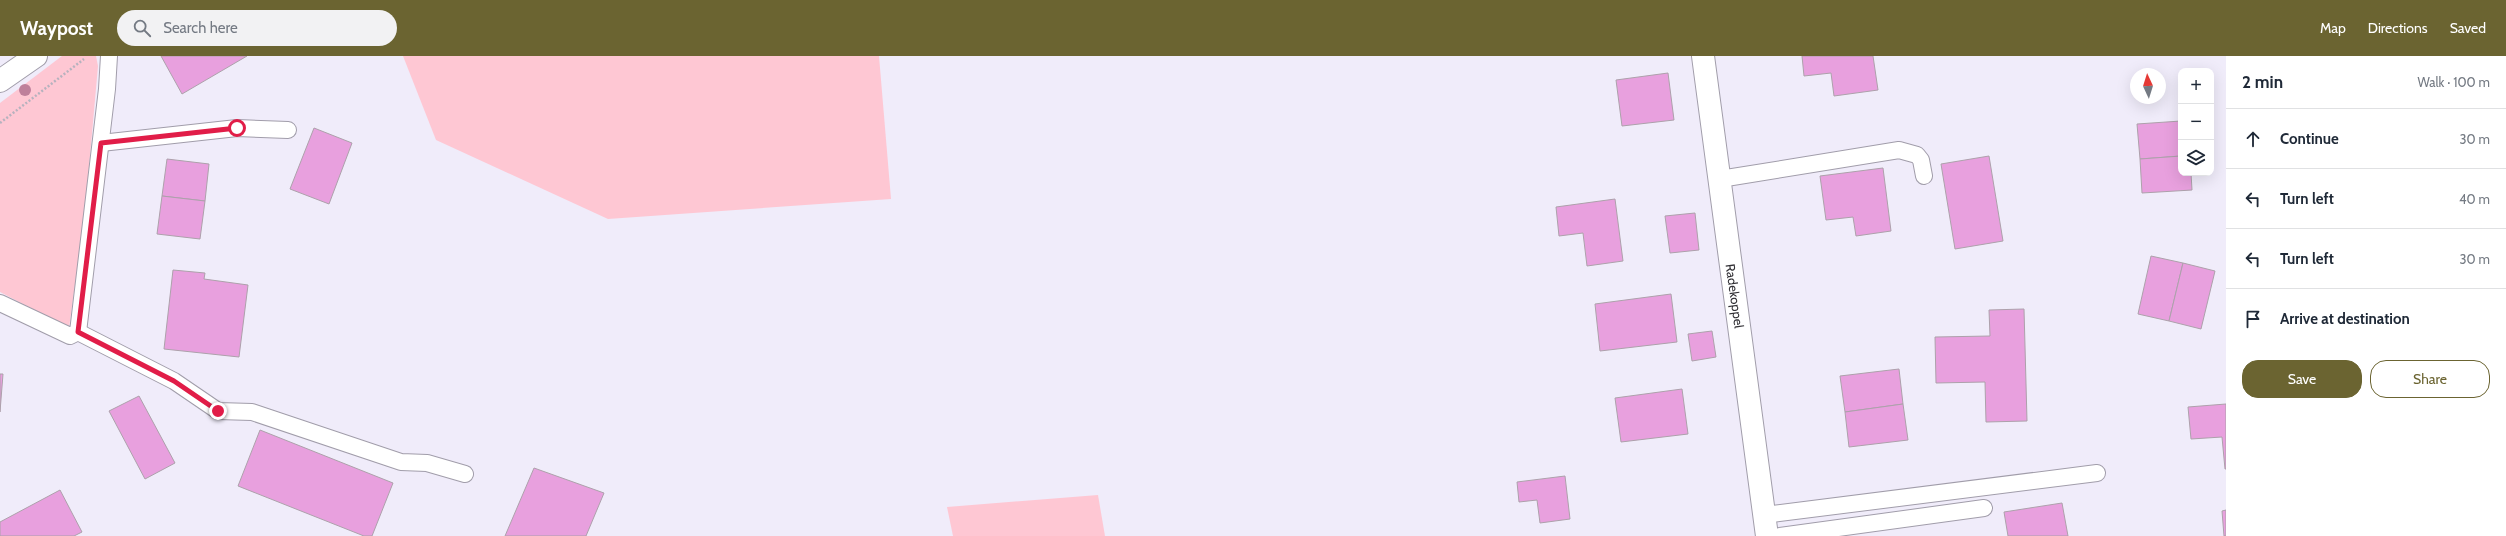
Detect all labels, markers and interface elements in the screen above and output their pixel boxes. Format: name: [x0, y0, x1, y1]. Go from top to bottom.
search box: [117, 10, 397, 46]
text: Waypost: [20, 17, 93, 40]
icon: search: [131, 17, 153, 39]
text: Search here: [163, 19, 238, 37]
text: Map: [2320, 19, 2346, 37]
text: Directions: [2368, 19, 2428, 37]
text: Saved: [2450, 19, 2486, 37]
north arrow: [2130, 68, 2166, 104]
map controls: [2178, 68, 2214, 176]
button: +: [2178, 68, 2214, 104]
text: 2 min: [2242, 72, 2283, 92]
text: Walk · 100 m: [2417, 74, 2490, 90]
button: −: [2178, 104, 2214, 140]
route start: [228, 119, 246, 137]
icon: ahead: [2242, 128, 2264, 150]
text: Continue: [2280, 130, 2339, 148]
text: 30 m: [2460, 131, 2490, 147]
button: layers: [2178, 140, 2214, 176]
icon: left: [2242, 188, 2264, 210]
text: Turn left: [2280, 190, 2334, 208]
text: 40 m: [2459, 191, 2490, 207]
icon: left: [2242, 248, 2264, 270]
text: Turn left: [2280, 250, 2334, 268]
text: 30 m: [2460, 251, 2490, 267]
street label: Radekoppel: [1723, 263, 1747, 329]
icon: arrive: [2242, 308, 2264, 330]
text: Arrive at destination: [2280, 310, 2410, 328]
button: Save: [2242, 360, 2362, 398]
button: Share: [2370, 360, 2490, 398]
route end: [209, 402, 227, 420]

